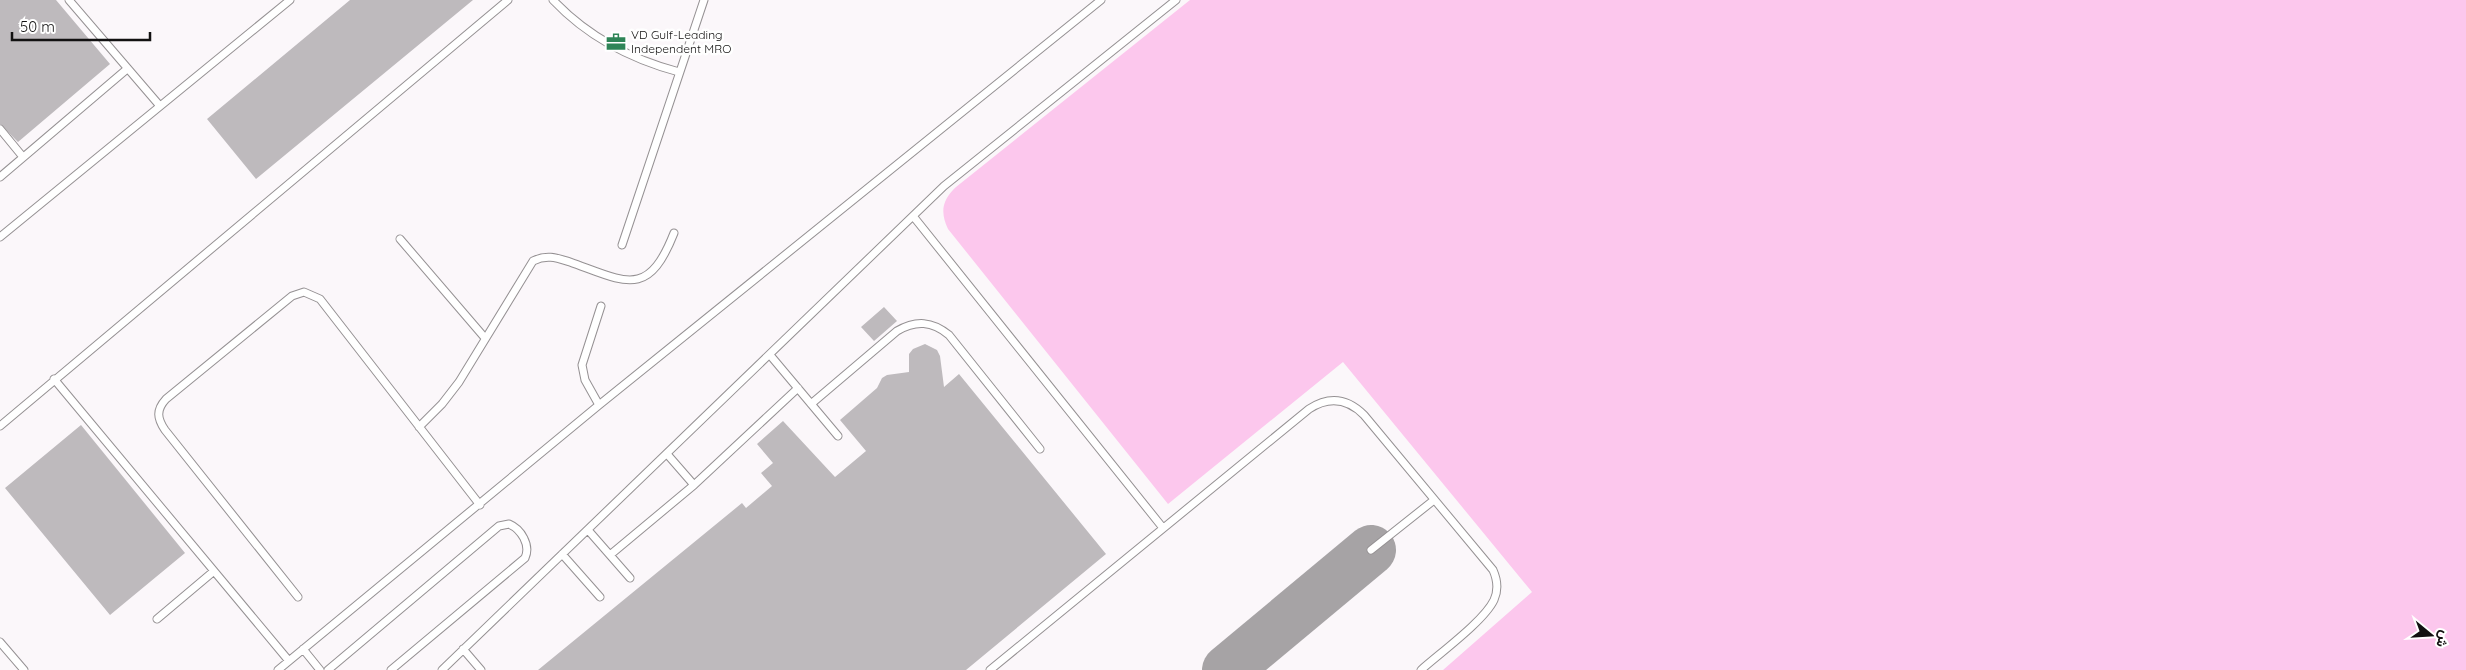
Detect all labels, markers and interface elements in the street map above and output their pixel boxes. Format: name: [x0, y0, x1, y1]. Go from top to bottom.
scale bar: [12, 10, 150, 42]
text: 50 m: [20, 17, 55, 36]
place label: VD Gulf-Leading Independent MRO: [631, 27, 731, 56]
office icon: VD Gulf-Leading Independent MRO: [605, 31, 627, 53]
north arrow: [2406, 610, 2456, 660]
text: ش: [2432, 628, 2455, 650]

